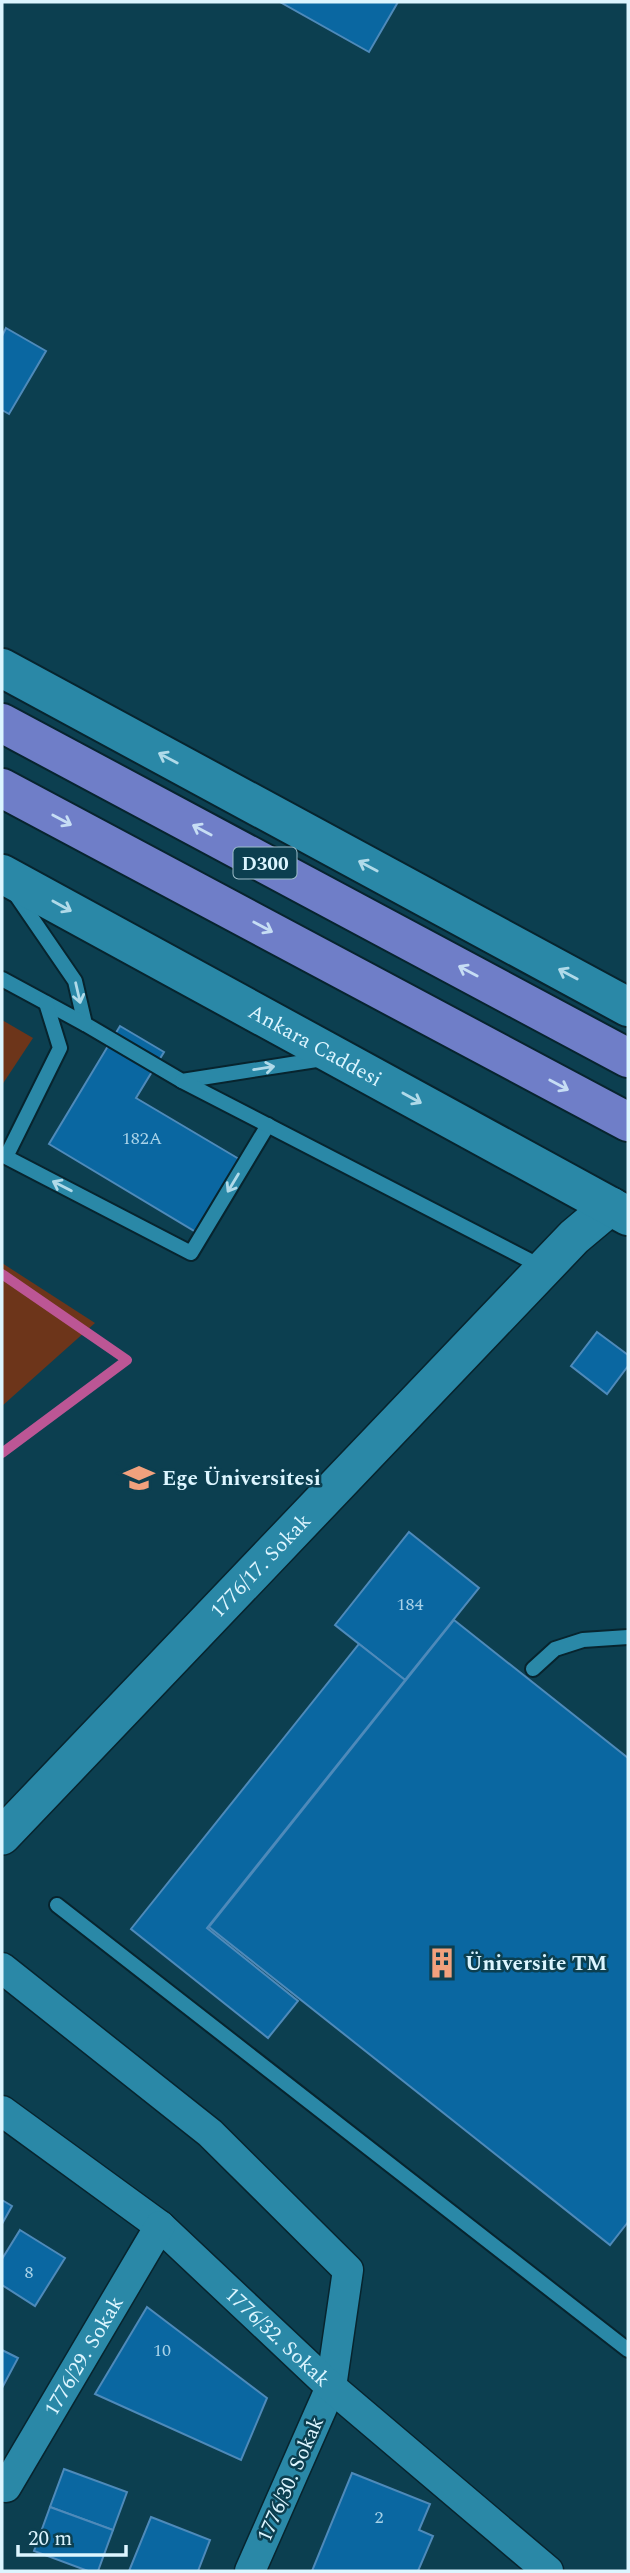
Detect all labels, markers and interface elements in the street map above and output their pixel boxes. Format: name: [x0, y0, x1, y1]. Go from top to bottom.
one-way arrow: [158, 751, 179, 764]
one-way arrow: [51, 814, 72, 828]
one-way arrow: [192, 823, 213, 836]
road number: D300: [233, 848, 296, 878]
one-way arrow: [358, 859, 379, 872]
one-way arrow: [51, 899, 71, 913]
one-way arrow: [252, 921, 273, 935]
one-way arrow: [458, 964, 479, 978]
one-way arrow: [558, 967, 579, 980]
one-way arrow: [72, 981, 85, 1003]
street label: Ankara Caddesi: [242, 996, 388, 1096]
one-way arrow: [252, 1061, 275, 1074]
one-way arrow: [548, 1078, 568, 1092]
one-way arrow: [401, 1091, 421, 1105]
house number: 182A: [122, 1125, 162, 1152]
one-way arrow: [226, 1173, 240, 1193]
one-way arrow: [52, 1179, 72, 1193]
school or university icon: Ege Üniversitesi: [122, 1461, 156, 1495]
place label: Ege Üniversitesi: [162, 1463, 321, 1495]
street label: 1776/17. Sokak: [203, 1506, 319, 1626]
house number: 184: [397, 1591, 424, 1618]
building icon: Üniversite TM: [425, 1946, 459, 1980]
place label: Üniversite TM: [465, 1948, 607, 1980]
house number: 8: [25, 2259, 34, 2286]
street label: 1776/32. Sokak: [217, 2280, 337, 2396]
street label: 1776/29. Sokak: [36, 2290, 132, 2423]
house number: 10: [153, 2337, 171, 2364]
street label: 1776/30. Sokak: [249, 2411, 333, 2548]
house number: 2: [375, 2504, 384, 2531]
scale bar: [18, 2514, 126, 2558]
text: 20 m: [28, 2523, 72, 2555]

